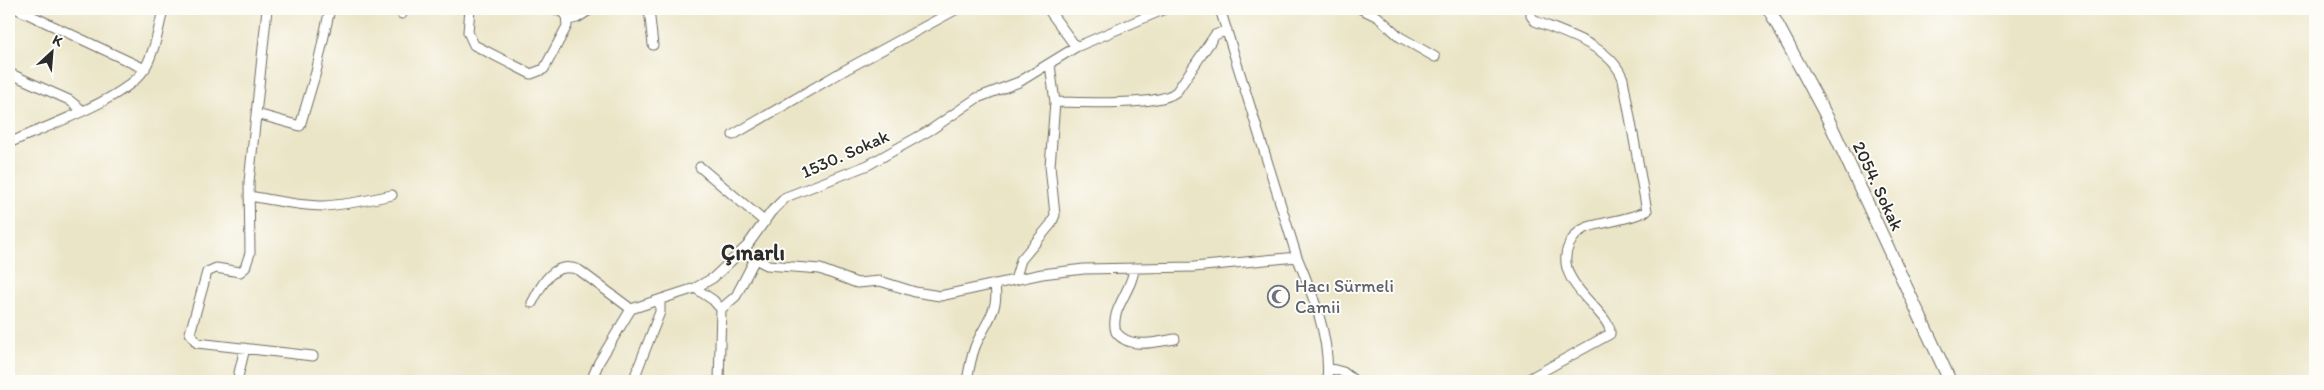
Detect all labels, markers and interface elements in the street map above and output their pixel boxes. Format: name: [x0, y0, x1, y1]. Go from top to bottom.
north arrow: [28, 28, 78, 78]
text: K: [50, 31, 66, 51]
street label: 1530. Sokak: [798, 125, 892, 183]
street label: 2054. Sokak: [1848, 138, 1908, 234]
district label: Çınarlı: [721, 239, 785, 266]
place label: Hacı Sürmeli Camii: [1295, 275, 1394, 318]
mosque icon: Hacı Sürmeli Camii: [1267, 284, 1291, 308]

